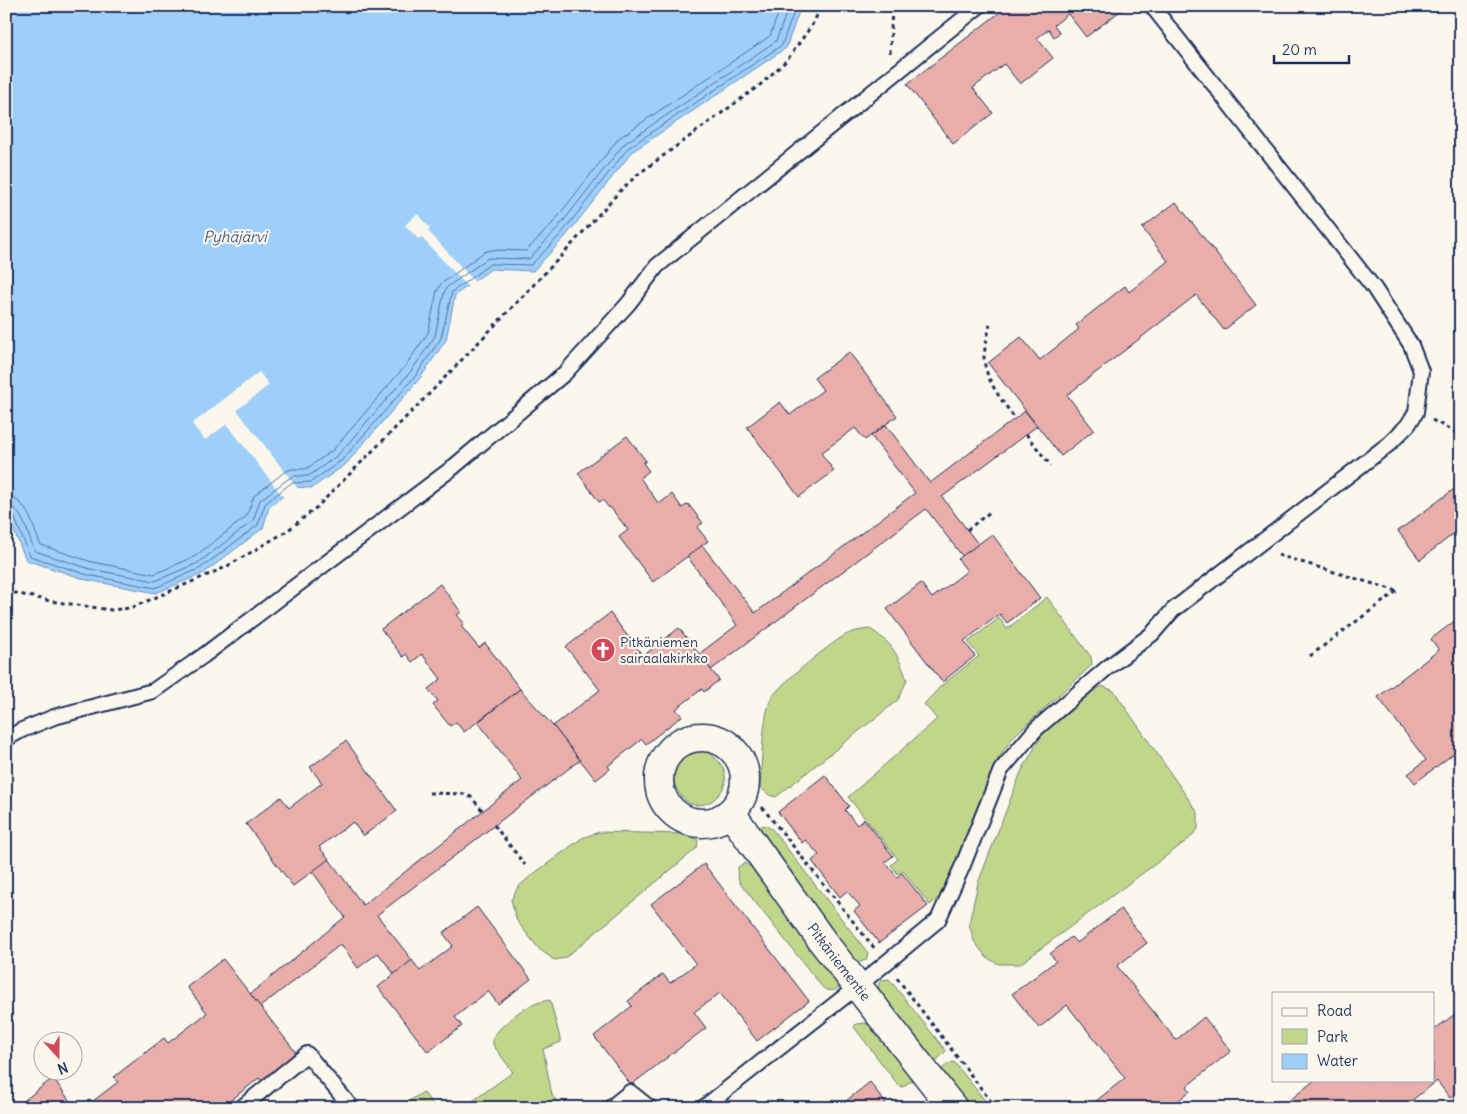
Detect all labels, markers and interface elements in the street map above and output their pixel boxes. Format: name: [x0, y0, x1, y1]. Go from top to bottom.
scale bar: [1274, 32, 1350, 64]
text: 20 m: [1282, 40, 1317, 59]
water label: Pyhäjärvi: [203, 227, 268, 246]
place label: Pitkäniemen sairaalakirkko: [620, 633, 708, 667]
church icon: Pitkäniemen sairaalakirkko: [590, 637, 616, 663]
street label: Pitkäniementie: [803, 920, 875, 1004]
legend: [1272, 992, 1434, 1082]
text: Road: [1317, 1001, 1352, 1020]
text: Park: [1317, 1027, 1348, 1046]
north arrow: [32, 1032, 82, 1082]
text: Water: [1317, 1051, 1358, 1070]
text: N: [55, 1058, 70, 1078]

